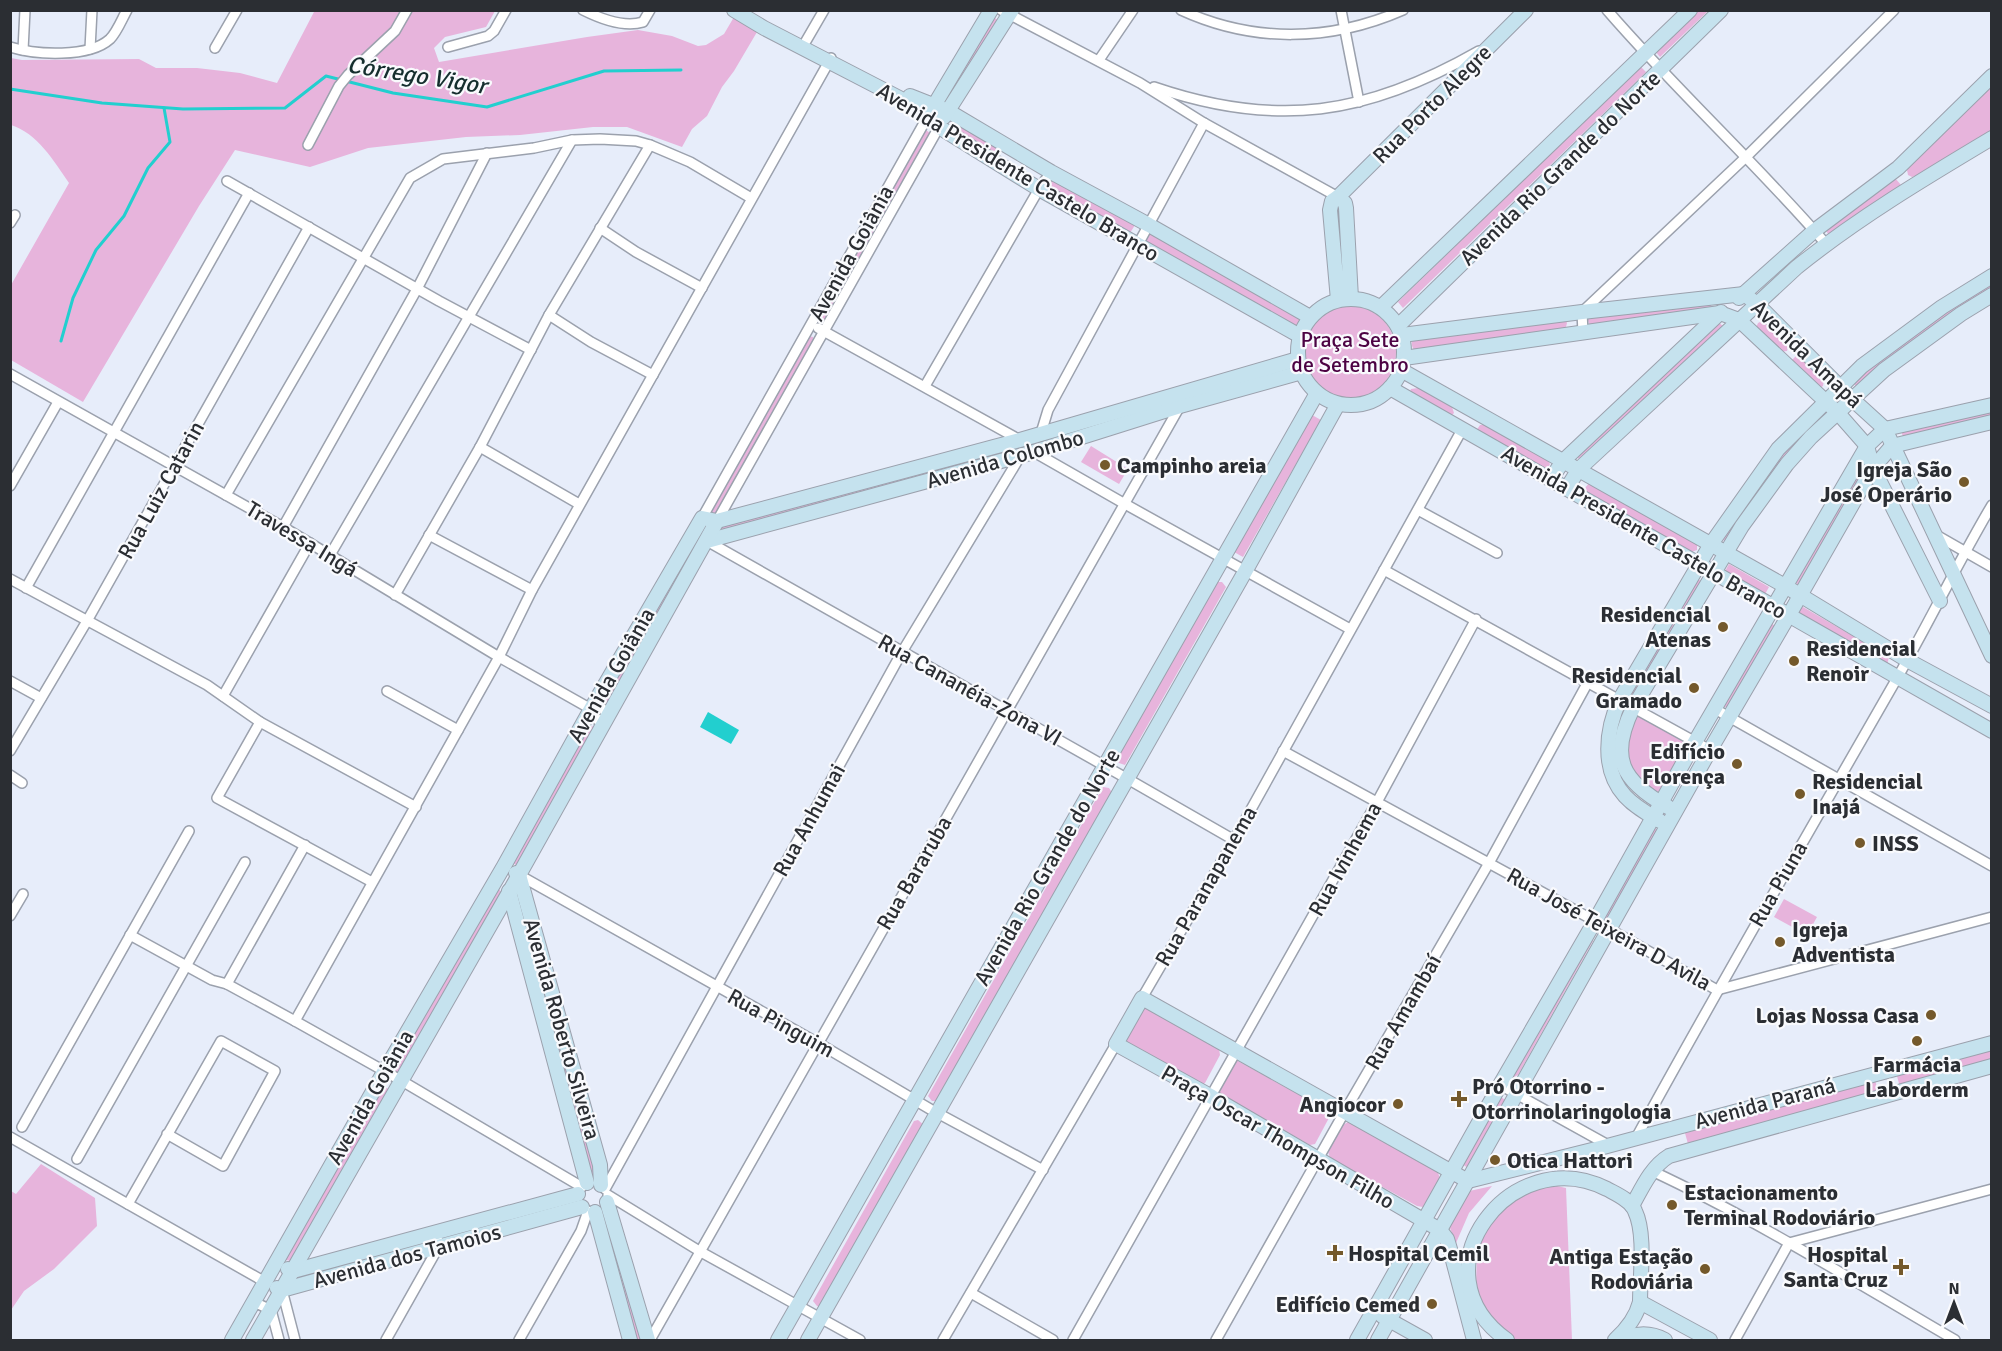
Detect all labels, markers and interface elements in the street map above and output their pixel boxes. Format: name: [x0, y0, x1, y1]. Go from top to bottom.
street label: Rua Porto Alegre: [1367, 39, 1497, 169]
water label: Córrego Vigor: [345, 49, 492, 101]
street label: Avenida Rio Grande do Norte: [1454, 65, 1666, 271]
street label: Avenida Presidente Castelo Branco: [872, 77, 1164, 267]
street label: Avenida Goiânia: [803, 180, 899, 326]
street label: Avenida Amapá: [1746, 294, 1868, 414]
park label: Praça Sete de Setembro: [1291, 326, 1409, 378]
street label: Rua Luiz Catarin: [112, 416, 210, 564]
street label: Avenida Colombo: [923, 424, 1087, 494]
street label: Avenida Presidente Castelo Branco: [1497, 439, 1791, 625]
place label: Campinho areia: [1117, 452, 1267, 479]
place label: Igreja São José Operário: [1820, 456, 1952, 508]
marker: Campinho areia: [1098, 458, 1112, 472]
marker: Igreja São José Operário: [1957, 475, 1971, 489]
street label: Travessa Ingá: [241, 495, 363, 583]
place label: Residencial Atenas: [1600, 601, 1711, 653]
street label: Avenida Goiânia: [561, 603, 661, 747]
marker: Residencial Atenas: [1716, 620, 1730, 634]
street label: Rua Cananéia-Zona VI: [873, 628, 1067, 752]
place label: Residencial Renoir: [1806, 635, 1917, 687]
marker: Residencial Renoir: [1787, 654, 1801, 668]
place label: Residencial Gramado: [1571, 662, 1682, 714]
marker: Residencial Gramado: [1687, 681, 1701, 695]
place label: Edifício Florença: [1642, 738, 1725, 790]
street label: Avenida Rio Grande do Norte: [968, 744, 1126, 990]
marker: Edifício Florença: [1730, 757, 1744, 771]
street label: Rua Anhumai: [767, 759, 851, 881]
place label: Residencial Inajá: [1812, 768, 1923, 820]
marker: Residencial Inajá: [1793, 787, 1807, 801]
street label: Rua Ivinhema: [1303, 797, 1387, 921]
street label: Rua Paranapanema: [1149, 801, 1263, 971]
street label: Rua Bararuba: [871, 811, 957, 935]
place label: INSS: [1872, 830, 1919, 857]
street label: Rua Piuna: [1743, 836, 1813, 932]
marker: INSS: [1853, 836, 1867, 850]
street label: Rua José Teixeira D Avila: [1502, 862, 1716, 996]
street label: Avenida Roberto Silveira: [517, 915, 607, 1143]
place label: Igreja Adventista: [1792, 916, 1895, 968]
marker: Igreja Adventista: [1773, 935, 1787, 949]
street label: Rua Amambaí: [1359, 949, 1447, 1075]
street label: Rua Pinguim: [723, 983, 839, 1063]
place label: Lojas Nossa Casa: [1756, 1002, 1919, 1029]
marker: Lojas Nossa Casa: [1924, 1008, 1938, 1022]
street label: Avenida Goiânia: [320, 1025, 420, 1169]
marker: Farmácia Laborderm: [1910, 1034, 1924, 1048]
place label: Farmácia Laborderm: [1865, 1051, 1969, 1103]
street label: Praça Oscar Thompson Filho: [1157, 1059, 1399, 1215]
street label: Avenida Paraná: [1692, 1071, 1838, 1135]
place label: Pró Otorrino - Otorrinolaringologia: [1472, 1073, 1671, 1125]
marker: Pró Otorrino - Otorrinolaringologia: [1450, 1090, 1468, 1108]
place label: Angiocor: [1300, 1091, 1386, 1118]
marker: Angiocor: [1391, 1097, 1405, 1111]
place label: Otica Hattori: [1507, 1147, 1633, 1174]
marker: Otica Hattori: [1488, 1153, 1502, 1167]
place label: Estacionamento Terminal Rodoviário: [1684, 1179, 1875, 1231]
marker: Estacionamento Terminal Rodoviário: [1665, 1198, 1679, 1212]
street label: Avenida dos Tamoios: [310, 1218, 504, 1294]
place label: Hospital Cemil: [1348, 1240, 1489, 1267]
place label: Hospital Santa Cruz: [1784, 1241, 1888, 1293]
place label: Antiga Estação Rodoviária: [1549, 1243, 1693, 1295]
marker: Hospital Cemil: [1326, 1244, 1344, 1262]
marker: Hospital Santa Cruz: [1892, 1258, 1910, 1276]
marker: Antiga Estação Rodoviária: [1698, 1262, 1712, 1276]
north arrow: [1924, 1273, 1984, 1333]
text: N: [1948, 1279, 1960, 1299]
place label: Edifício Cemed: [1275, 1291, 1420, 1318]
marker: Edifício Cemed: [1425, 1297, 1439, 1311]

